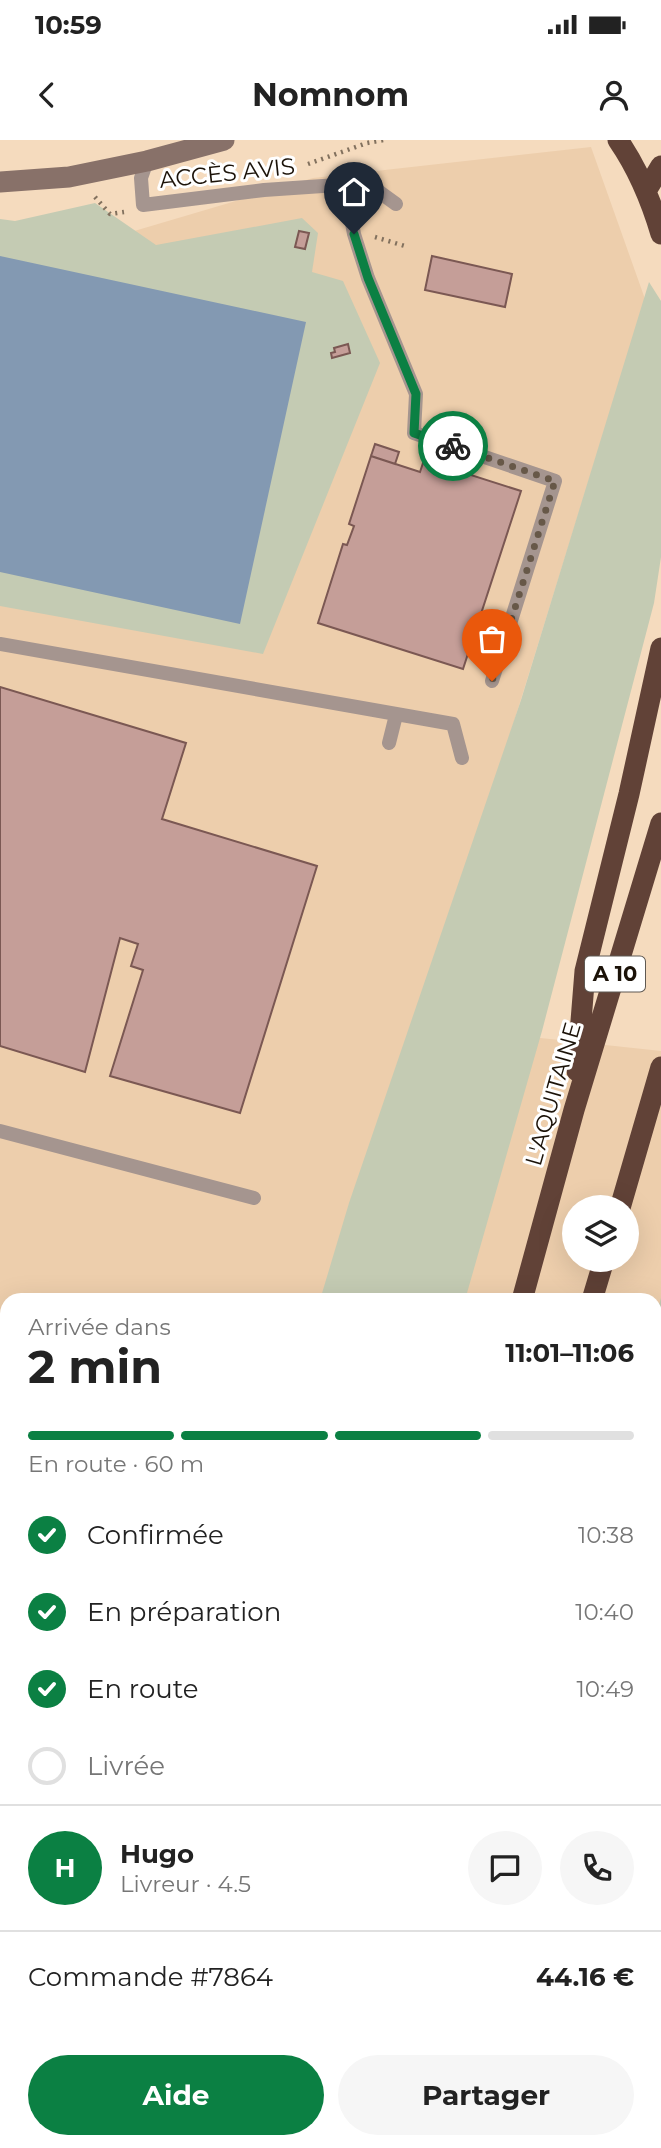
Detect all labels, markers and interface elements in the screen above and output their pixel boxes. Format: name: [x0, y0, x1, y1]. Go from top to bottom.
text: 10:59: [35, 9, 102, 41]
text: Nomnom: [252, 75, 409, 114]
icon: back: [28, 76, 66, 114]
icon: person: [595, 76, 633, 114]
street label: ACCÈS AVIS: [158, 152, 296, 194]
pin: [324, 162, 384, 234]
icon: home: [335, 173, 373, 211]
courier: [418, 411, 488, 481]
icon: bike: [434, 427, 472, 465]
pin: [462, 609, 522, 681]
icon: bag: [473, 620, 511, 658]
road number: A 10: [585, 956, 645, 992]
street label: L'AQUITAINE: [519, 1019, 587, 1169]
map controls: [562, 1195, 639, 1272]
button: layers: [562, 1195, 639, 1272]
text: Arrivée dans: [28, 1313, 171, 1341]
text: 11:01–11:06: [505, 1337, 634, 1369]
text: 2 min: [28, 1338, 162, 1395]
text: En route · 60 m: [28, 1450, 204, 1478]
icon: check: [28, 1516, 66, 1554]
text: Confirmée: [87, 1519, 224, 1551]
text: 10:38: [578, 1521, 634, 1549]
icon: check: [28, 1593, 66, 1631]
text: En préparation: [87, 1596, 281, 1628]
text: 10:40: [575, 1598, 634, 1626]
icon: check: [28, 1670, 66, 1708]
text: En route: [87, 1673, 198, 1705]
text: 10:49: [577, 1675, 634, 1703]
text: Livrée: [87, 1750, 165, 1782]
button: chat: [468, 1831, 542, 1905]
button: phone: [560, 1831, 634, 1905]
text: Hugo: [120, 1838, 194, 1870]
text: H: [54, 1852, 76, 1884]
text: Livreur · 4.5: [120, 1870, 251, 1898]
text: Commande #7864: [28, 1961, 273, 1993]
text: 44.16 €: [536, 1961, 634, 1993]
button: Aide: [28, 2055, 324, 2135]
button: Partager: [338, 2055, 634, 2135]

